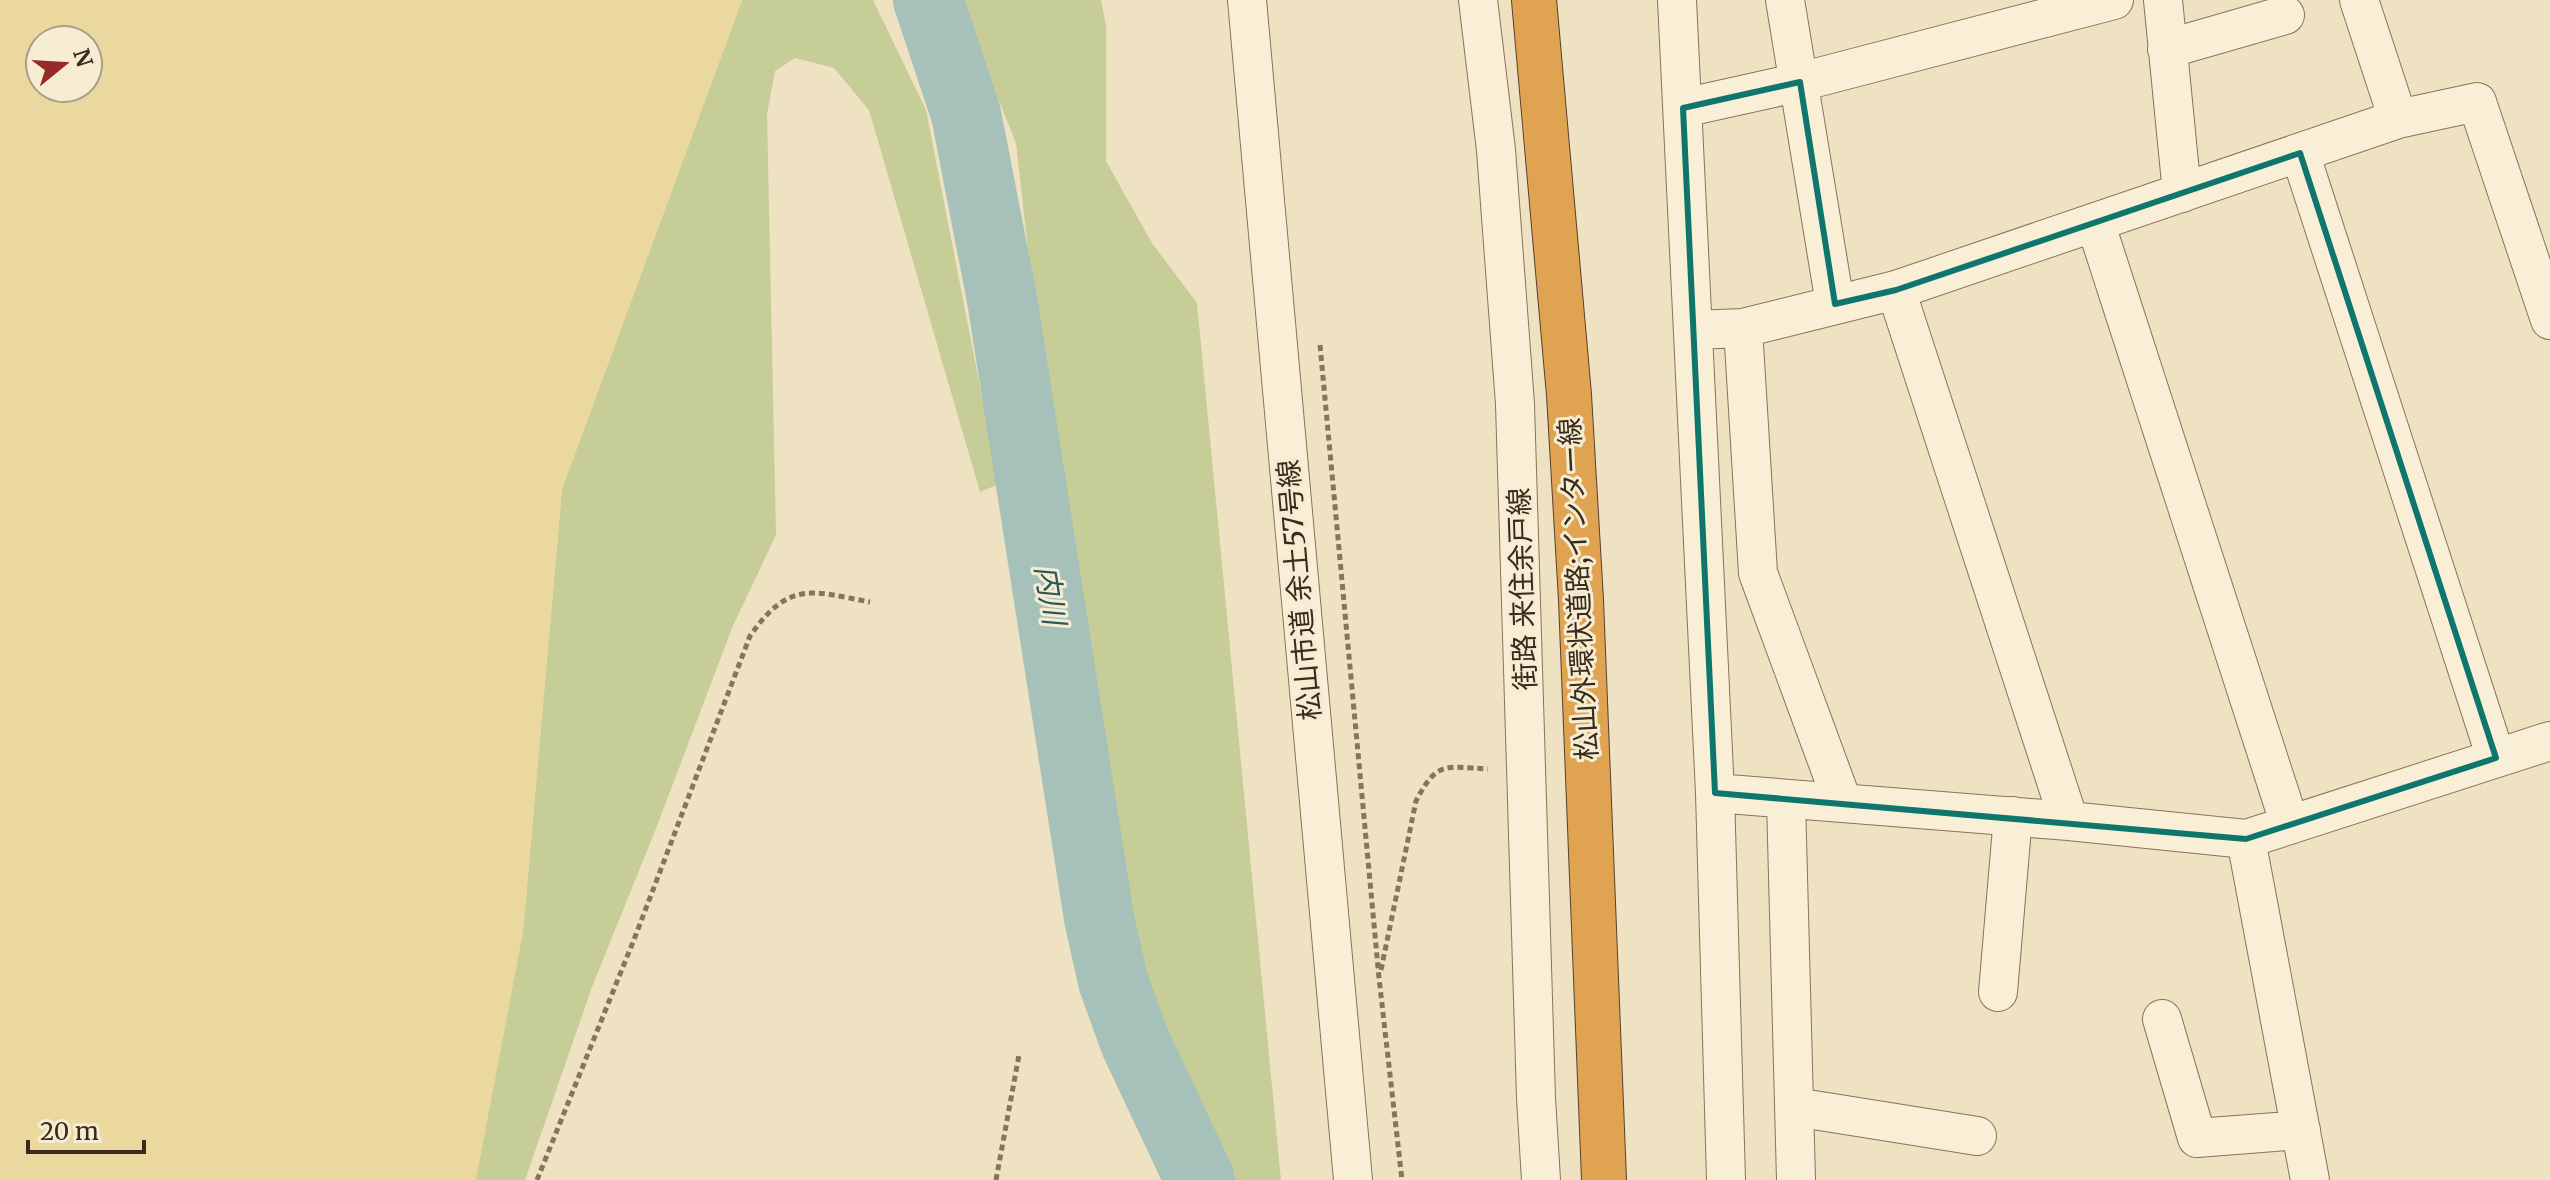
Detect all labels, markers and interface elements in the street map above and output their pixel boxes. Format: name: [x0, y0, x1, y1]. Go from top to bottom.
north arrow: [24, 24, 104, 104]
text: N: [67, 45, 99, 71]
street label: 松山外環状道路;インター線: [1551, 417, 1605, 761]
street label: 松山市道 余土57号線: [1270, 458, 1328, 722]
street label: 街路 来住余戸線: [1500, 487, 1544, 691]
water label: 内川: [1028, 562, 1075, 630]
scale bar: [28, 1104, 144, 1154]
text: 20 m: [40, 1116, 99, 1147]

